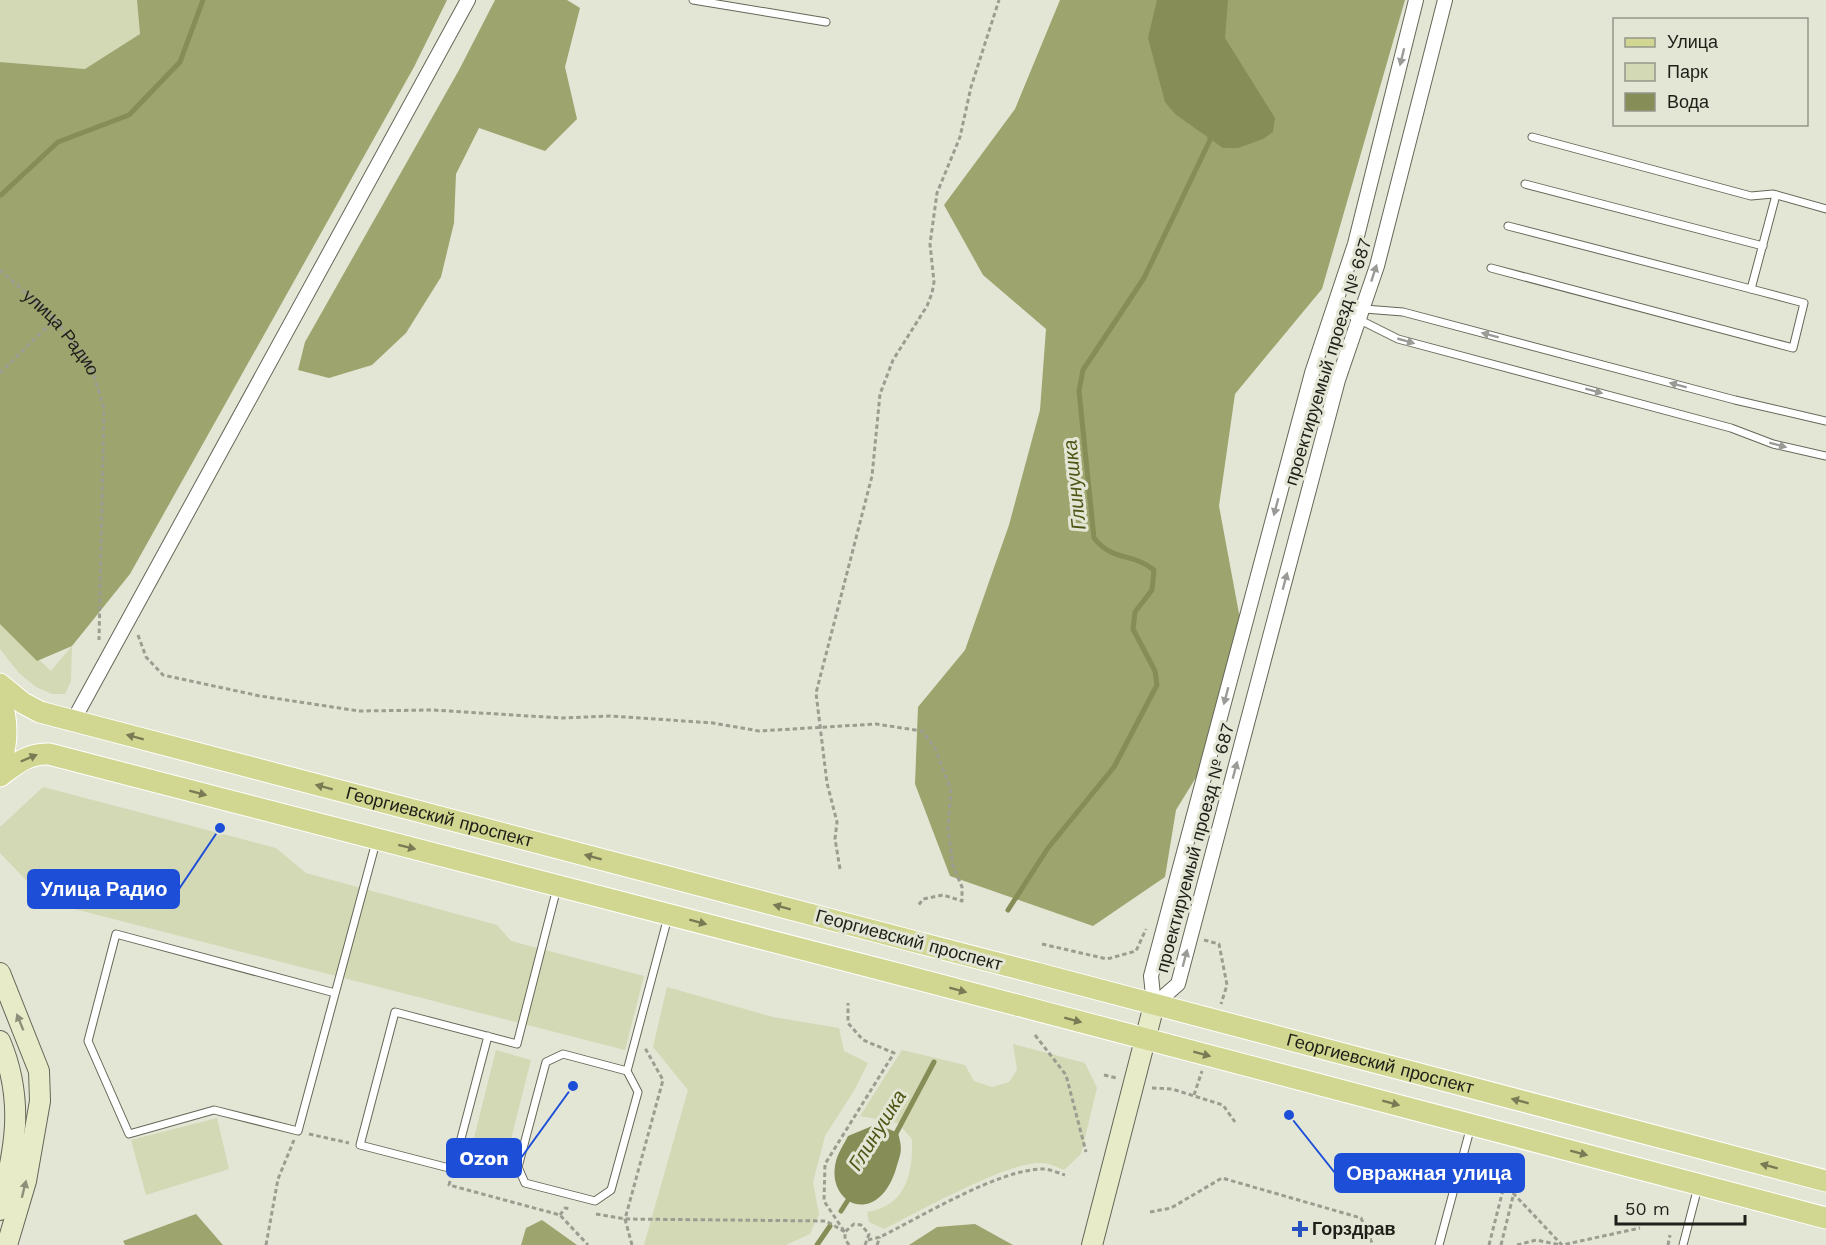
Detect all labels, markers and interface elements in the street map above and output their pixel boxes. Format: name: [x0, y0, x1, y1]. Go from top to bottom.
legend: [1613, 18, 1808, 126]
text: Улица: [1667, 31, 1719, 52]
one-way arrow: [1396, 48, 1406, 66]
text: Парк: [1667, 61, 1708, 82]
text: Вода: [1667, 91, 1710, 112]
street label: проектируемый проезд № 687: [1280, 236, 1375, 488]
one-way arrow: [1370, 264, 1380, 282]
street label: улица Радио: [19, 285, 104, 378]
one-way arrow: [1480, 330, 1499, 340]
one-way arrow: [1397, 337, 1415, 346]
one-way arrow: [1669, 380, 1687, 389]
one-way arrow: [1585, 387, 1603, 396]
water label: Глинушка: [1057, 439, 1091, 531]
one-way arrow: [1769, 440, 1787, 450]
one-way arrow: [1271, 498, 1281, 517]
one-way arrow: [1280, 572, 1290, 590]
one-way arrow: [1221, 687, 1230, 705]
street label: проектируемый проезд № 687: [1151, 721, 1238, 975]
one-way arrow: [126, 732, 144, 741]
one-way arrow: [20, 753, 38, 763]
one-way arrow: [1231, 760, 1240, 778]
one-way arrow: [314, 781, 333, 791]
street label: Георгиевский проспект: [344, 782, 535, 851]
one-way arrow: [189, 789, 207, 798]
one-way arrow: [399, 843, 417, 852]
one-way arrow: [584, 852, 603, 862]
callout: Улица Радио: [28, 870, 179, 908]
text: Улица Радио: [41, 877, 167, 901]
one-way arrow: [773, 901, 791, 911]
street label: Георгиевский проспект: [813, 904, 1005, 975]
one-way arrow: [689, 918, 707, 928]
one-way arrow: [1181, 949, 1191, 967]
one-way arrow: [949, 986, 967, 995]
one-way arrow: [15, 1013, 24, 1031]
one-way arrow: [1065, 1016, 1083, 1025]
street label: Георгиевский проспект: [1285, 1028, 1476, 1098]
one-way arrow: [1193, 1050, 1211, 1059]
water label: Глинушка: [843, 1085, 911, 1175]
one-way arrow: [1511, 1095, 1529, 1105]
one-way arrow: [1382, 1099, 1400, 1109]
callout: Ozon: [447, 1139, 521, 1177]
text: Ozon: [459, 1146, 509, 1170]
one-way arrow: [1570, 1149, 1588, 1159]
callout: Овражная улица: [1335, 1154, 1524, 1192]
text: Овражная улица: [1346, 1161, 1513, 1185]
one-way arrow: [1760, 1161, 1779, 1171]
one-way arrow: [19, 1180, 29, 1198]
scale bar: [1616, 1188, 1745, 1226]
text: 50 m: [1625, 1198, 1670, 1219]
place label: Горздрав: [1312, 1218, 1396, 1239]
marker: Горздрав: [1293, 1222, 1307, 1236]

